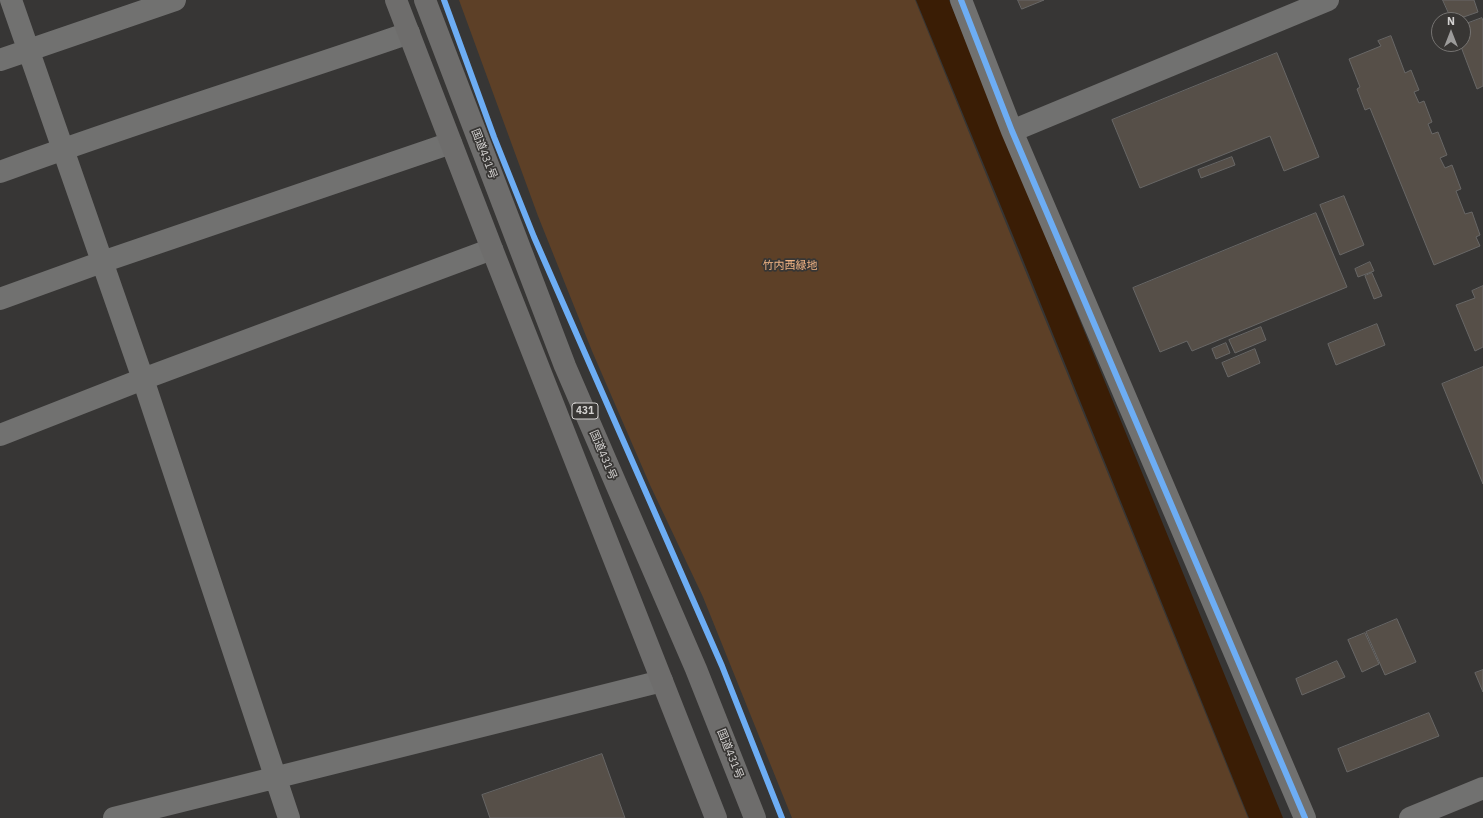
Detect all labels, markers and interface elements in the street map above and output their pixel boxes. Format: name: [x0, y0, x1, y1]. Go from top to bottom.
north arrow: [1431, 12, 1471, 52]
text: N: [1447, 14, 1455, 28]
street label: 国道431号: [468, 127, 500, 181]
park label: 竹内西緑地: [763, 259, 817, 273]
road number: 431: [572, 403, 598, 419]
street label: 国道431号: [587, 428, 619, 482]
street label: 国道431号: [714, 727, 746, 781]

